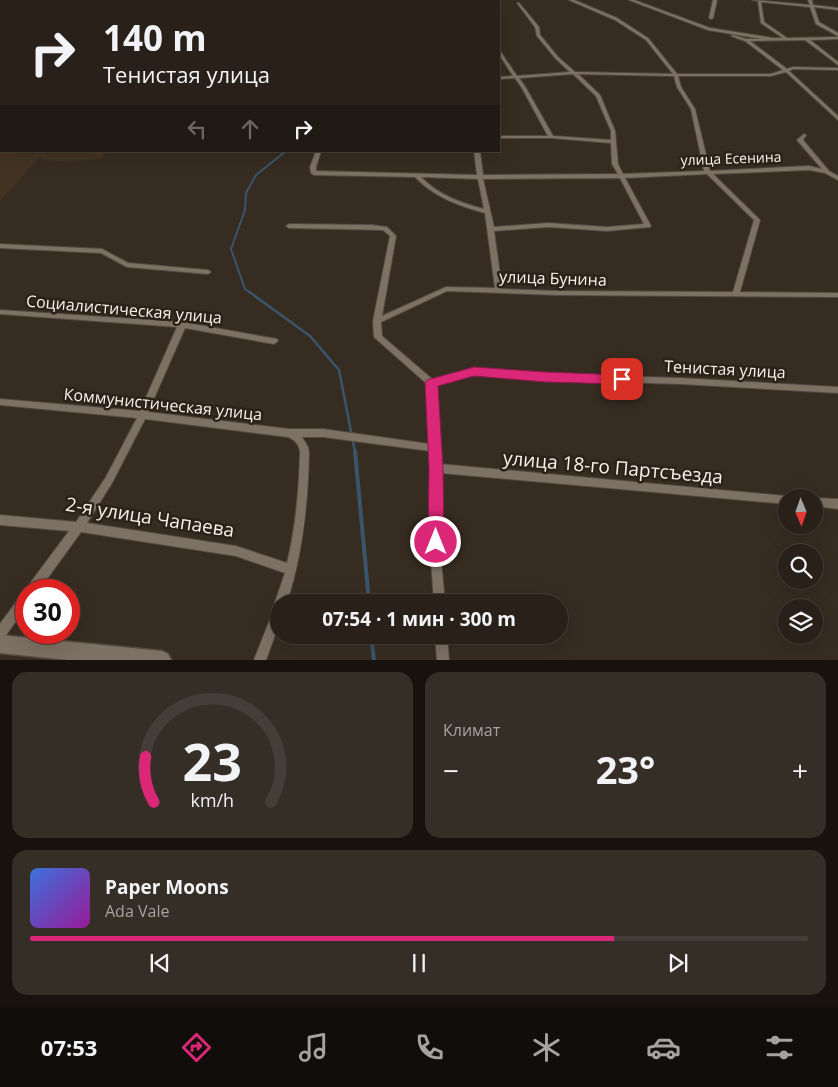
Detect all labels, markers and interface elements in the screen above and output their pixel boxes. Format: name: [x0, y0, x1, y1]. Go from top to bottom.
text: 140 m: [103, 14, 207, 61]
icon: right: [20, 20, 85, 85]
text: Тенистая улица: [103, 59, 270, 89]
icon: left: [183, 115, 211, 143]
icon: ahead: [236, 115, 264, 143]
icon: right: [289, 115, 317, 143]
street label: улица Есенина: [680, 147, 782, 169]
street label: улица Бунина: [499, 265, 607, 291]
street label: Социалистическая улица: [25, 289, 223, 329]
street label: Тенистая улица: [664, 355, 786, 383]
pin: [601, 358, 643, 400]
icon: arrive: [608, 365, 636, 393]
street label: Коммунистическая улица: [63, 383, 263, 425]
street label: улица 18-го Партсъезда: [502, 444, 724, 490]
north arrow: [778, 489, 822, 534]
map controls: [778, 489, 823, 644]
street label: 2-я улица Чапаева: [64, 491, 236, 543]
position arrow: [409, 515, 461, 567]
button: search: [778, 544, 823, 589]
speed limit sign: 30: [15, 579, 80, 644]
button: layers: [778, 599, 823, 644]
text: 07:54 · 1 мин · 300 m: [322, 606, 516, 632]
text: Климат: [443, 719, 500, 741]
text: 23: [183, 725, 242, 796]
text: 23°: [596, 743, 655, 795]
text: −: [443, 751, 459, 789]
text: +: [792, 751, 808, 789]
text: km/h: [191, 788, 234, 812]
text: Paper Moons: [105, 874, 229, 900]
text: Ada Vale: [105, 900, 169, 922]
icon: previous: [146, 949, 174, 977]
icon: pause: [405, 949, 433, 977]
icon: next: [664, 949, 692, 977]
icon: directions: [179, 1030, 214, 1065]
icon: music: [296, 1030, 331, 1065]
icon: phone: [412, 1030, 447, 1065]
icon: climate: [529, 1030, 564, 1065]
icon: car: [646, 1030, 681, 1065]
icon: filters: [762, 1030, 797, 1065]
text: 07:53: [41, 1032, 97, 1062]

